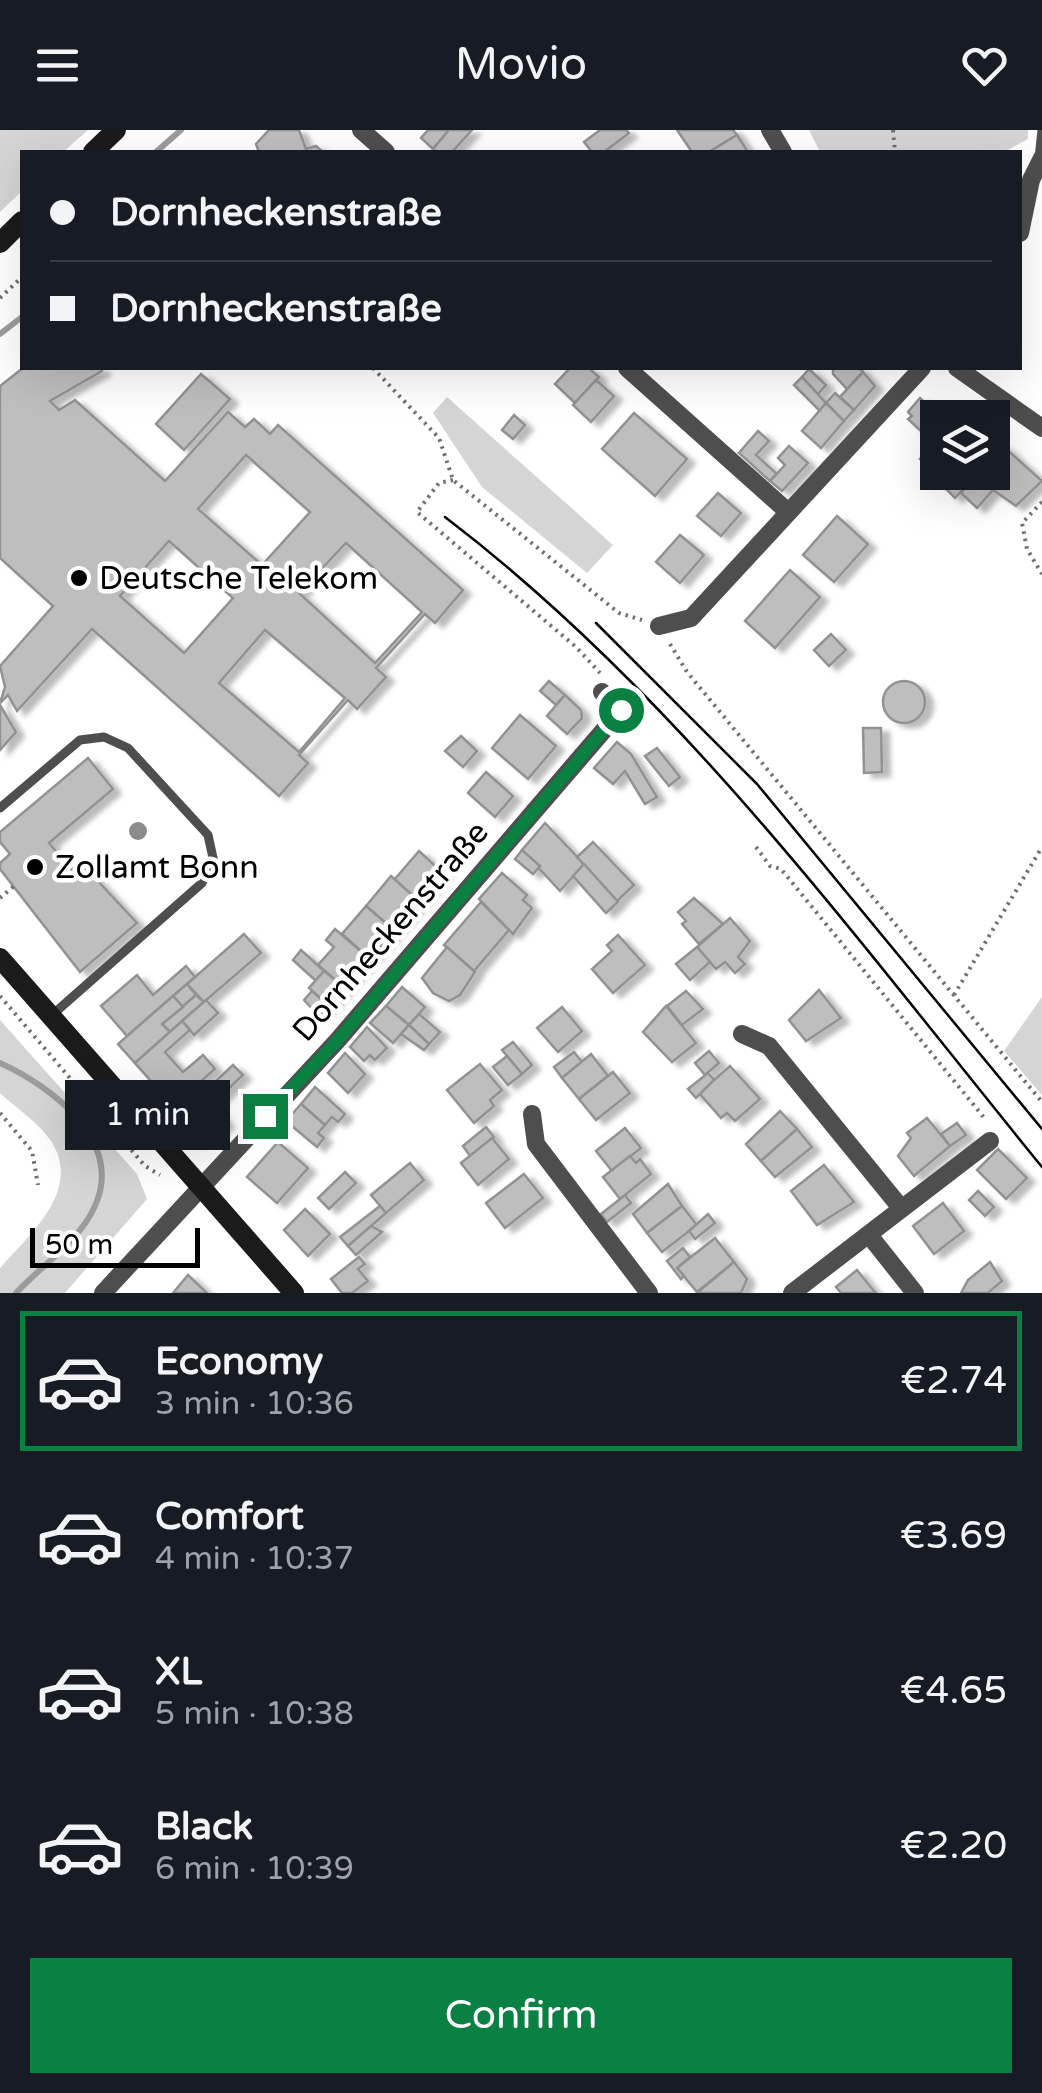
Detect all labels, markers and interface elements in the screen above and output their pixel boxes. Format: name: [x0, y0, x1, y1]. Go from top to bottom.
icon: menu: [30, 38, 85, 93]
text: Movio: [455, 38, 587, 92]
icon: heart: [957, 38, 1012, 93]
text: Dornheckenstraße: [110, 190, 442, 236]
text: Dornheckenstraße: [110, 286, 442, 332]
map controls: [920, 400, 1010, 490]
button: layers: [920, 400, 1010, 490]
place label: Deutsche Telekom: [99, 560, 378, 598]
marker: Deutsche Telekom: [68, 567, 90, 589]
route start: [599, 688, 644, 733]
street label: Dornheckenstraße: [285, 814, 497, 1050]
place label: Zollamt Bonn: [55, 849, 259, 887]
marker: Zollamt Bonn: [24, 856, 46, 878]
callout: 1 min: [65, 1081, 230, 1151]
route end: [243, 1094, 288, 1139]
text: 1 min: [105, 1096, 190, 1134]
scale bar: [30, 1223, 200, 1268]
text: 50 m: [45, 1228, 113, 1262]
icon: car: [35, 1336, 125, 1426]
text: Economy: [155, 1339, 323, 1385]
text: €2.74: [900, 1358, 1007, 1404]
text: 3 min · 10:36: [155, 1385, 354, 1423]
icon: car: [35, 1491, 125, 1581]
text: Comfort: [155, 1494, 304, 1540]
text: €3.69: [900, 1513, 1007, 1559]
text: 4 min · 10:37: [155, 1540, 354, 1578]
icon: car: [35, 1646, 125, 1736]
text: XL: [155, 1649, 202, 1695]
text: €4.65: [900, 1668, 1007, 1714]
text: 5 min · 10:38: [155, 1695, 354, 1733]
icon: car: [35, 1801, 125, 1891]
text: Black: [155, 1804, 253, 1850]
text: €2.20: [900, 1823, 1007, 1869]
text: 6 min · 10:39: [155, 1850, 354, 1888]
button: Confirm: [30, 1958, 1012, 2073]

